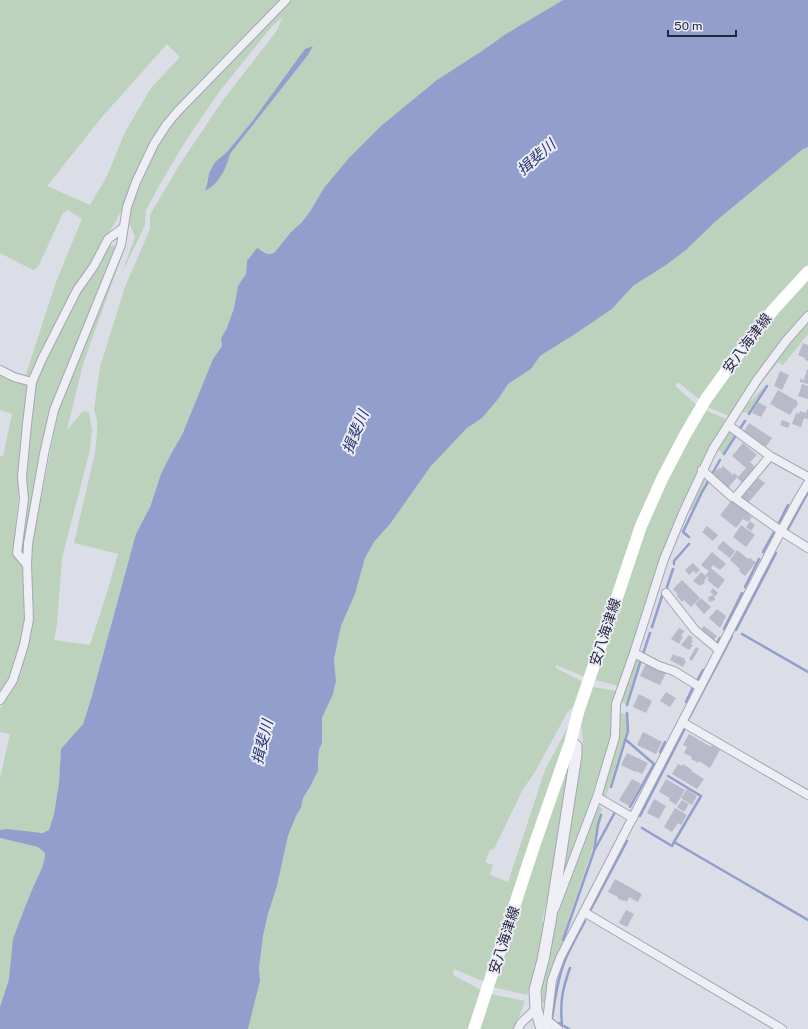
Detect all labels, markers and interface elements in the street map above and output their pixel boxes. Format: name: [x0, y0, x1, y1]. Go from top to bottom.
scale bar: [668, 12, 736, 38]
text: 50 m: [674, 19, 702, 33]
water label: 揖斐川: [513, 135, 560, 178]
street label: 安八海津線: [720, 310, 774, 376]
water label: 揖斐川: [339, 406, 372, 456]
street label: 安八海津線: [587, 596, 623, 668]
water label: 揖斐川: [248, 716, 276, 766]
street label: 安八海津線: [486, 904, 522, 976]

